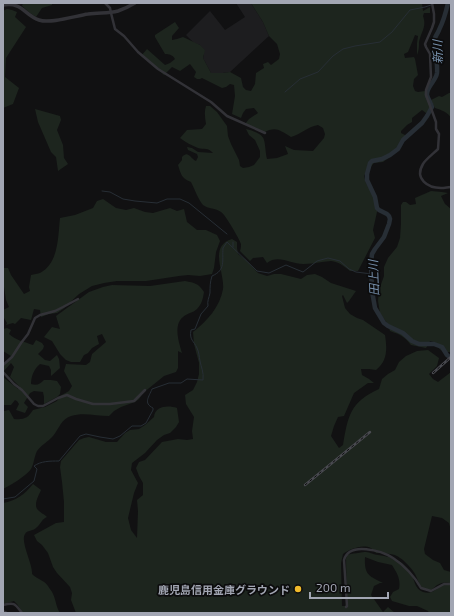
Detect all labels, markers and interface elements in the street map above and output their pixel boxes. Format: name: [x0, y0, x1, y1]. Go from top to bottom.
water label: 新川: [430, 38, 444, 64]
water label: 田上川: [365, 258, 381, 296]
scale bar: [310, 574, 388, 600]
text: 200 m: [316, 580, 350, 594]
place label: 鹿児島信用金庫グラウンド: [158, 583, 290, 596]
marker: 鹿児島信用金庫グラウンド: [293, 584, 303, 594]

